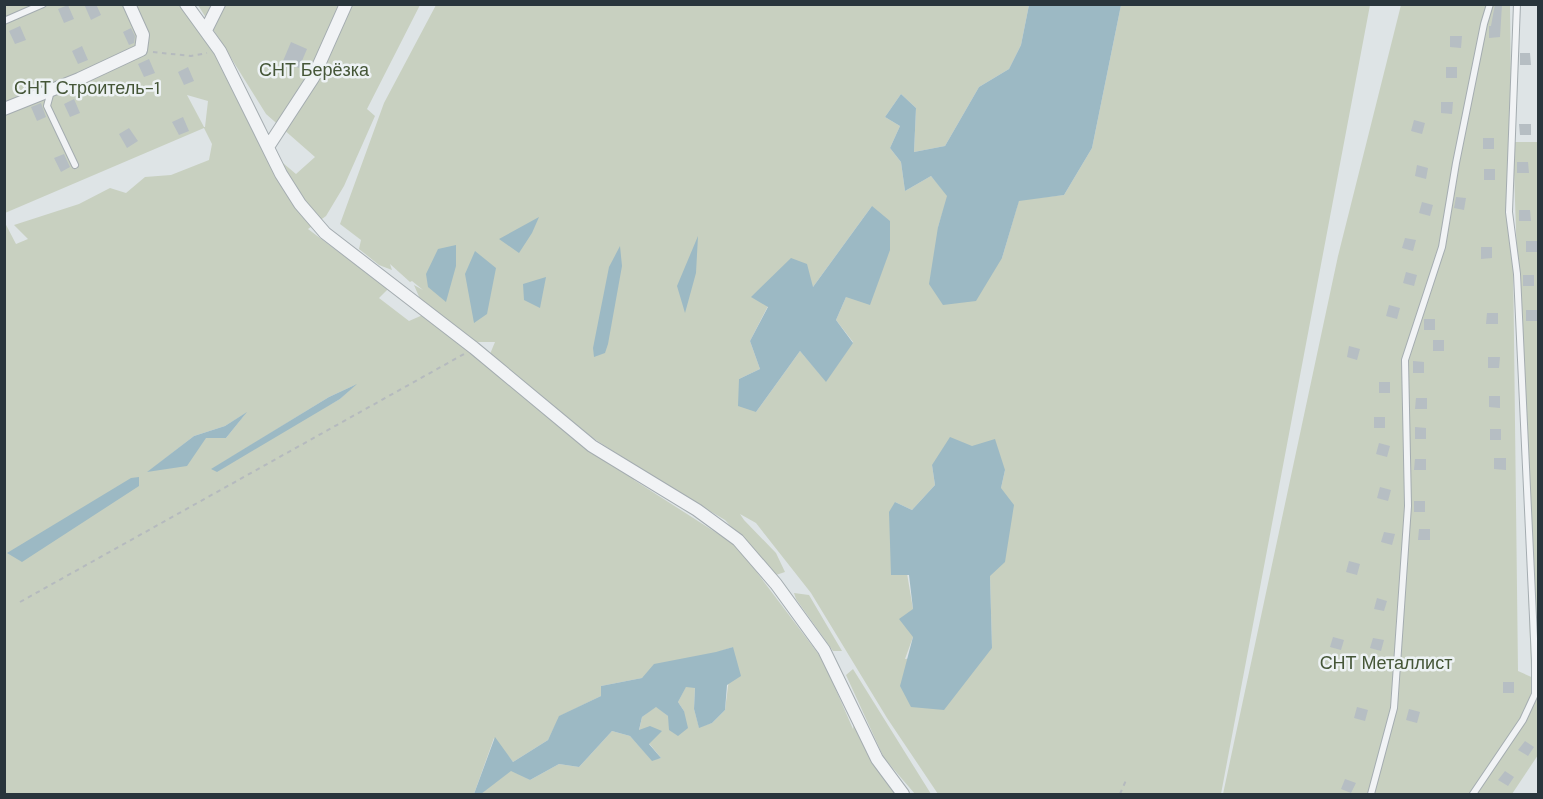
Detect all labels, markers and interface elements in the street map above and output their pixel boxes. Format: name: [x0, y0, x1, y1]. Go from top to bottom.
park label: СНТ Берёзка: [259, 58, 370, 82]
park label: СНТ Строитель-1: [14, 76, 160, 100]
park label: СНТ Металлист: [1320, 651, 1452, 675]

